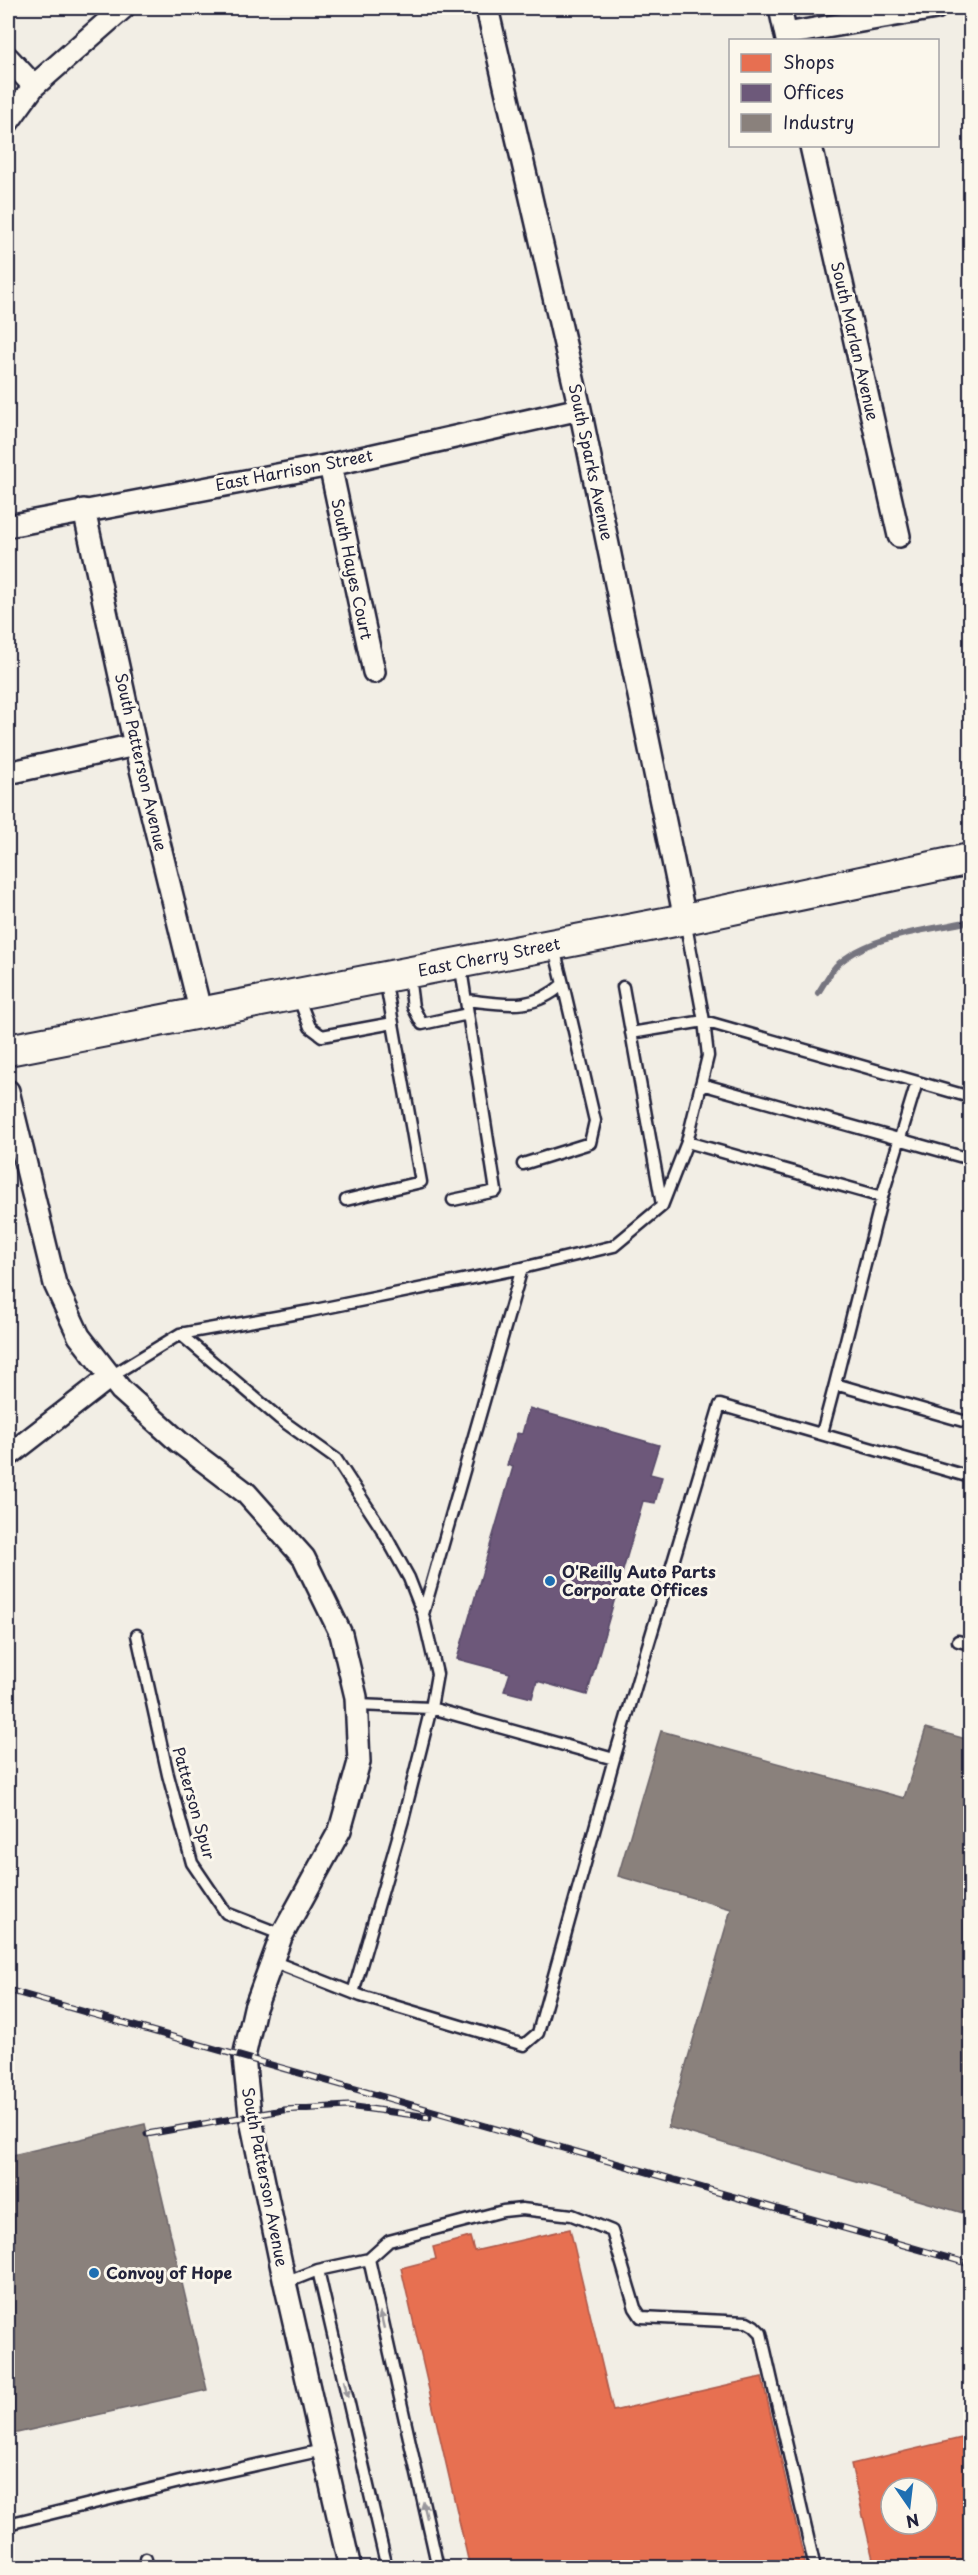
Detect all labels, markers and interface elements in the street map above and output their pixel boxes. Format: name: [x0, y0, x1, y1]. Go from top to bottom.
legend: [729, 39, 939, 147]
text: Shops: [783, 48, 834, 75]
text: Offices: [783, 78, 844, 105]
text: Industry: [783, 108, 854, 135]
street label: South Marlan Avenue: [826, 259, 886, 423]
street label: South Sparks Avenue: [564, 381, 620, 543]
street label: East Harrison Street: [213, 442, 375, 496]
street label: South Hayes Court: [326, 496, 380, 642]
street label: South Patterson Avenue: [110, 670, 174, 853]
street label: East Cherry Street: [416, 930, 562, 982]
place label: O'Reilly Auto Parts Corporate Offices: [562, 1559, 716, 1601]
marker: O'Reilly Auto Parts Corporate Offices: [543, 1574, 557, 1588]
street label: Patterson Spur: [167, 1744, 223, 1862]
street label: South Patterson Avenue: [237, 2085, 295, 2269]
place label: Convoy of Hope: [106, 2260, 233, 2284]
marker: Convoy of Hope: [87, 2266, 101, 2280]
one-way arrow: [377, 2311, 387, 2329]
one-way arrow: [341, 2379, 351, 2398]
north arrow: [879, 2476, 939, 2536]
one-way arrow: [420, 2501, 429, 2520]
text: N: [904, 2508, 922, 2535]

